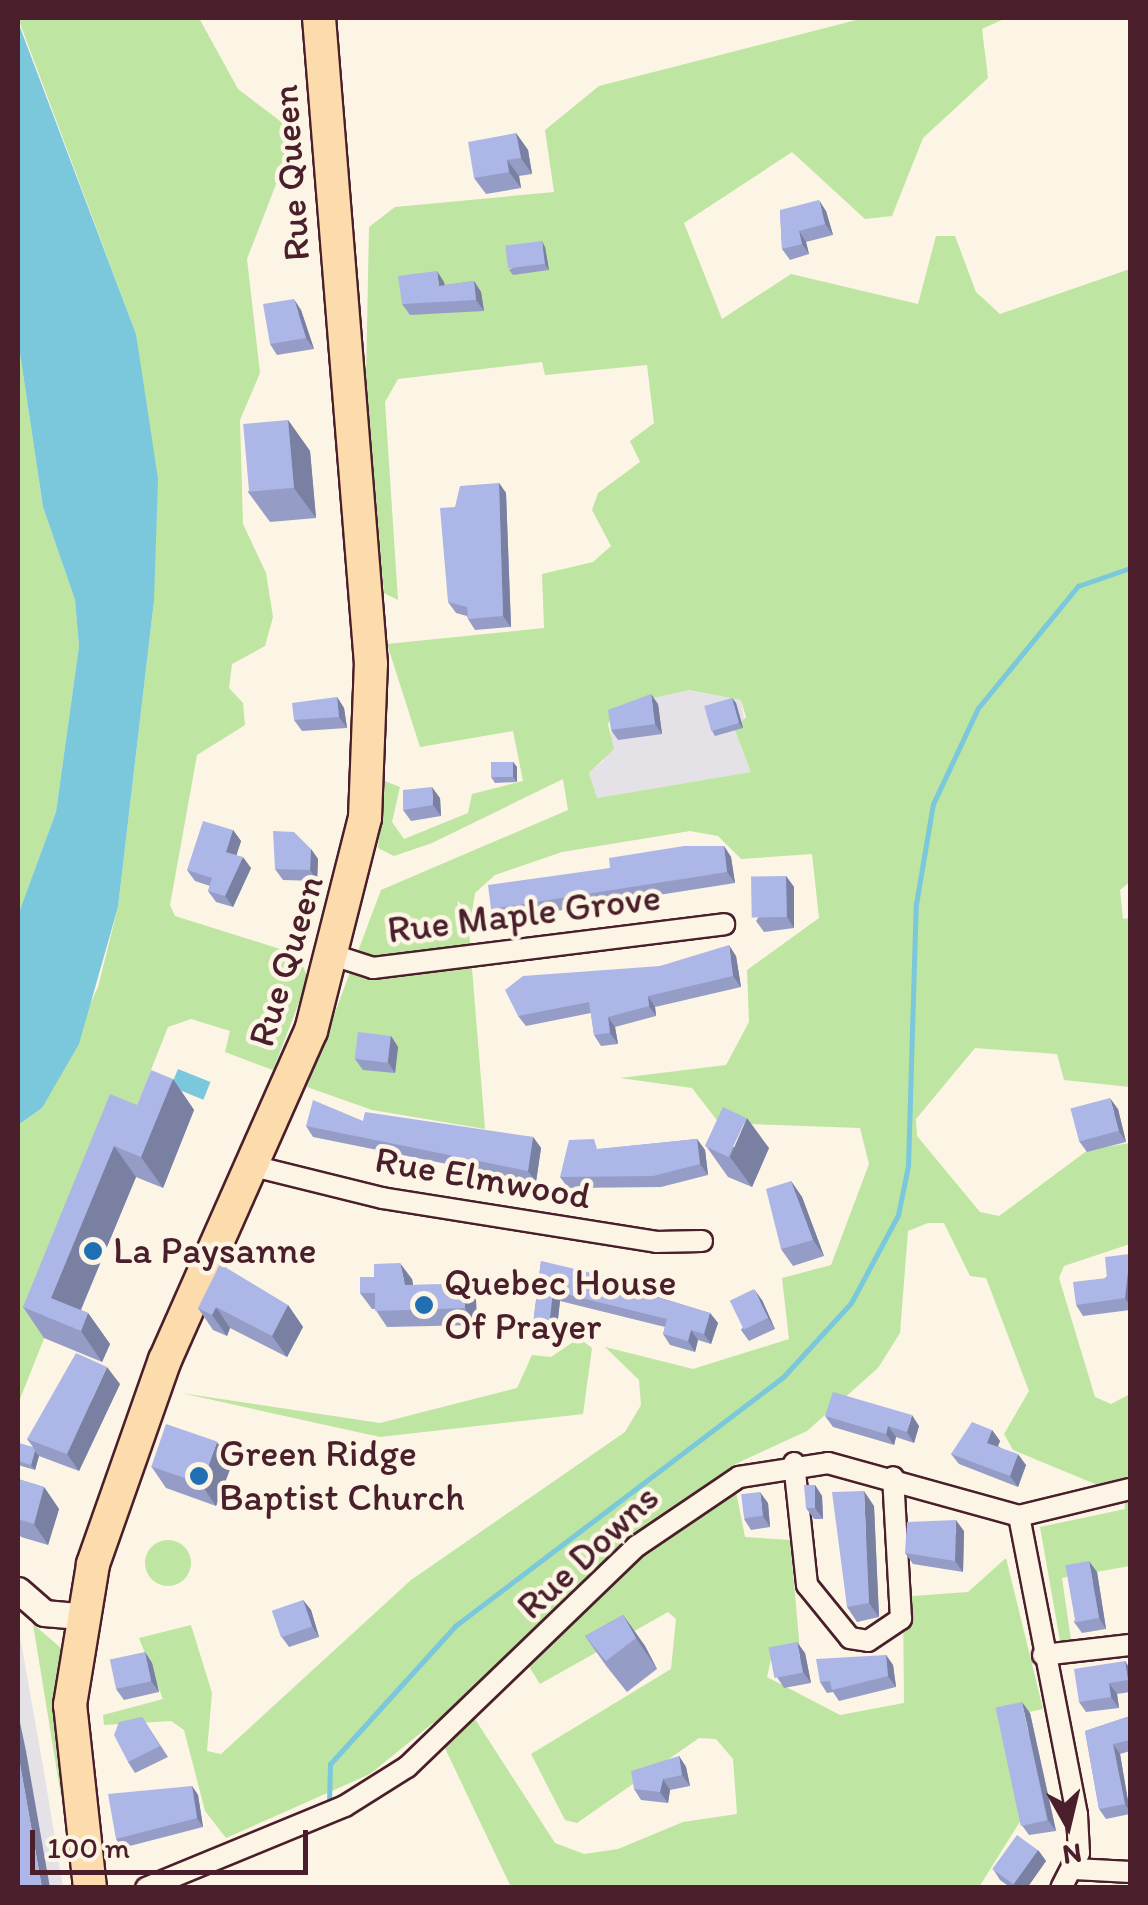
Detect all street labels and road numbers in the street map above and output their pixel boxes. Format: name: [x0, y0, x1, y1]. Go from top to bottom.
street label: Rue Queen: [262, 83, 320, 263]
street label: Rue Queen: [238, 870, 334, 1052]
street label: Rue Maple Grove: [385, 875, 663, 953]
street label: Rue Elmwood: [371, 1137, 595, 1219]
street label: Rue Downs: [507, 1474, 669, 1630]

